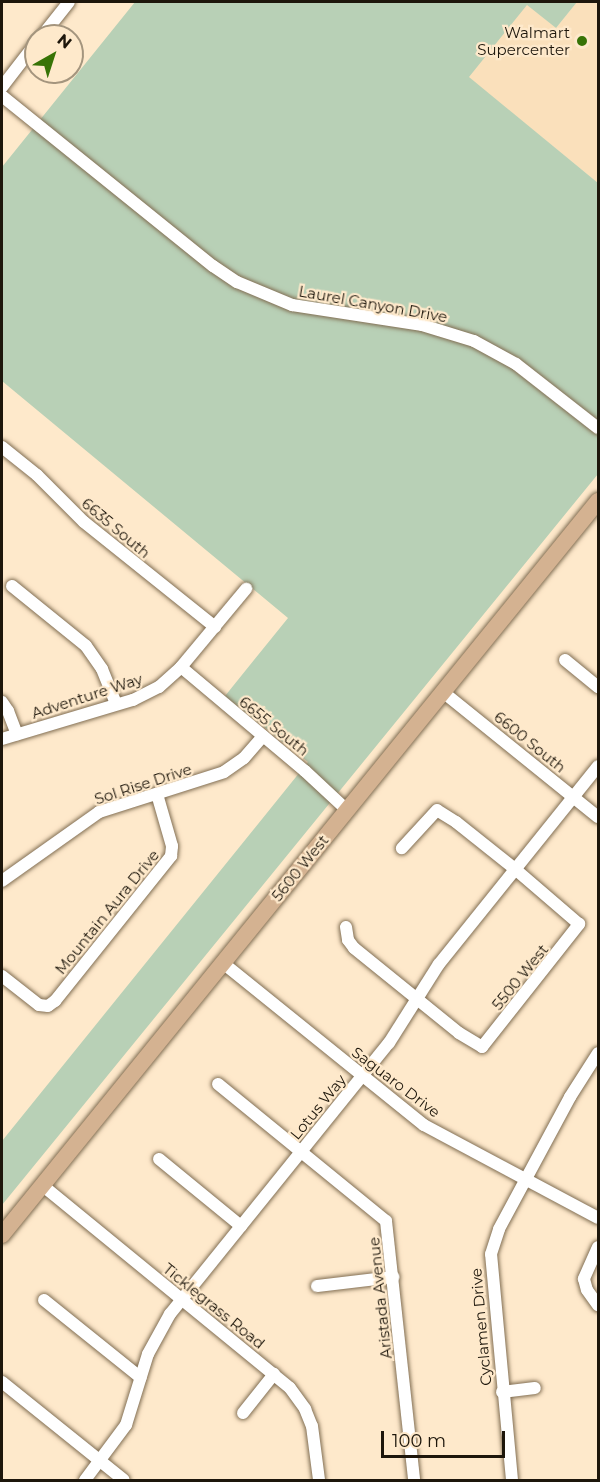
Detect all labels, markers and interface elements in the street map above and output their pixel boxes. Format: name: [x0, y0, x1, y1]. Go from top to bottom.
place label: Walmart Supercenter: [477, 23, 570, 58]
north arrow: [24, 24, 84, 84]
text: N: [53, 30, 75, 53]
marker: Walmart Supercenter: [575, 34, 589, 48]
street label: Laurel Canyon Drive: [297, 282, 449, 326]
street label: 6635 South: [78, 494, 154, 562]
street label: Adventure Way: [29, 670, 145, 722]
street label: 6655 South: [236, 693, 312, 759]
street label: 6600 South: [491, 708, 569, 776]
street label: Sol Rise Drive: [92, 760, 194, 808]
street label: 5600 West: [268, 831, 332, 905]
street label: Mountain Aura Drive: [51, 846, 163, 978]
street label: 5500 West: [488, 941, 552, 1013]
street label: Saguaro Drive: [348, 1043, 444, 1121]
street label: Lotus Way: [286, 1071, 350, 1143]
street label: Aristada Avenue: [365, 1236, 395, 1360]
street label: Ticklegrass Road: [160, 1260, 268, 1352]
street label: Cyclamen Drive: [467, 1267, 495, 1387]
scale bar: [384, 1419, 508, 1457]
text: 100 m: [392, 1430, 446, 1452]

